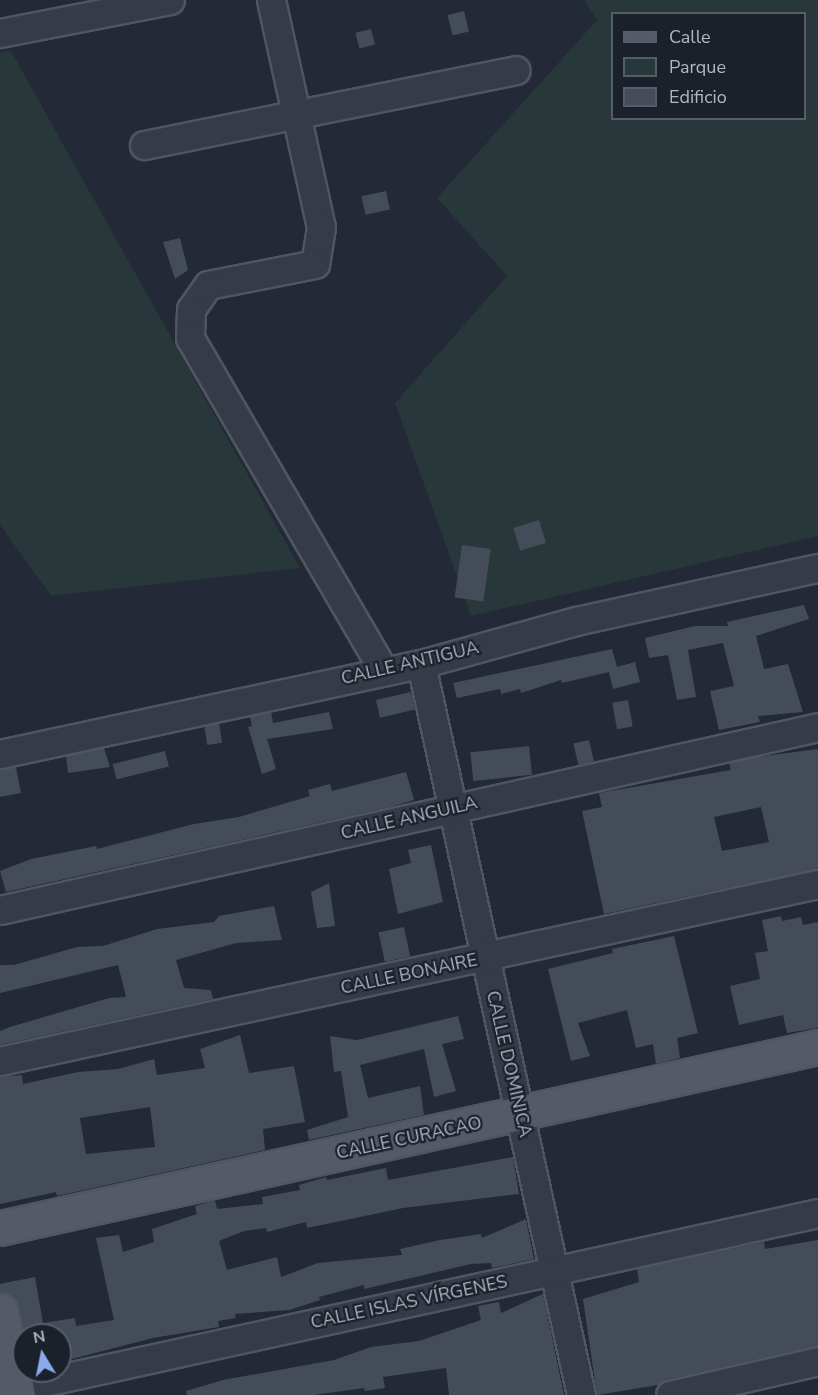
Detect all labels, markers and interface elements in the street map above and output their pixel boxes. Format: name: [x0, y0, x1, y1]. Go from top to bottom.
legend: [611, 12, 806, 120]
text: Calle: [669, 25, 711, 49]
text: Parque: [669, 55, 726, 79]
text: Edificio: [669, 85, 727, 109]
street label: CALLE ANTIGUA: [339, 637, 481, 689]
street label: CALLE ANGUILA: [339, 792, 479, 844]
street label: CALLE BONAIRE: [339, 949, 479, 999]
street label: CALLE DOMINICA: [482, 989, 536, 1139]
street label: CALLE CURACAO: [334, 1112, 484, 1164]
street label: CALLE ISLAS VÍRGENES: [309, 1271, 509, 1333]
north arrow: [12, 1323, 72, 1383]
text: N: [31, 1325, 47, 1349]

